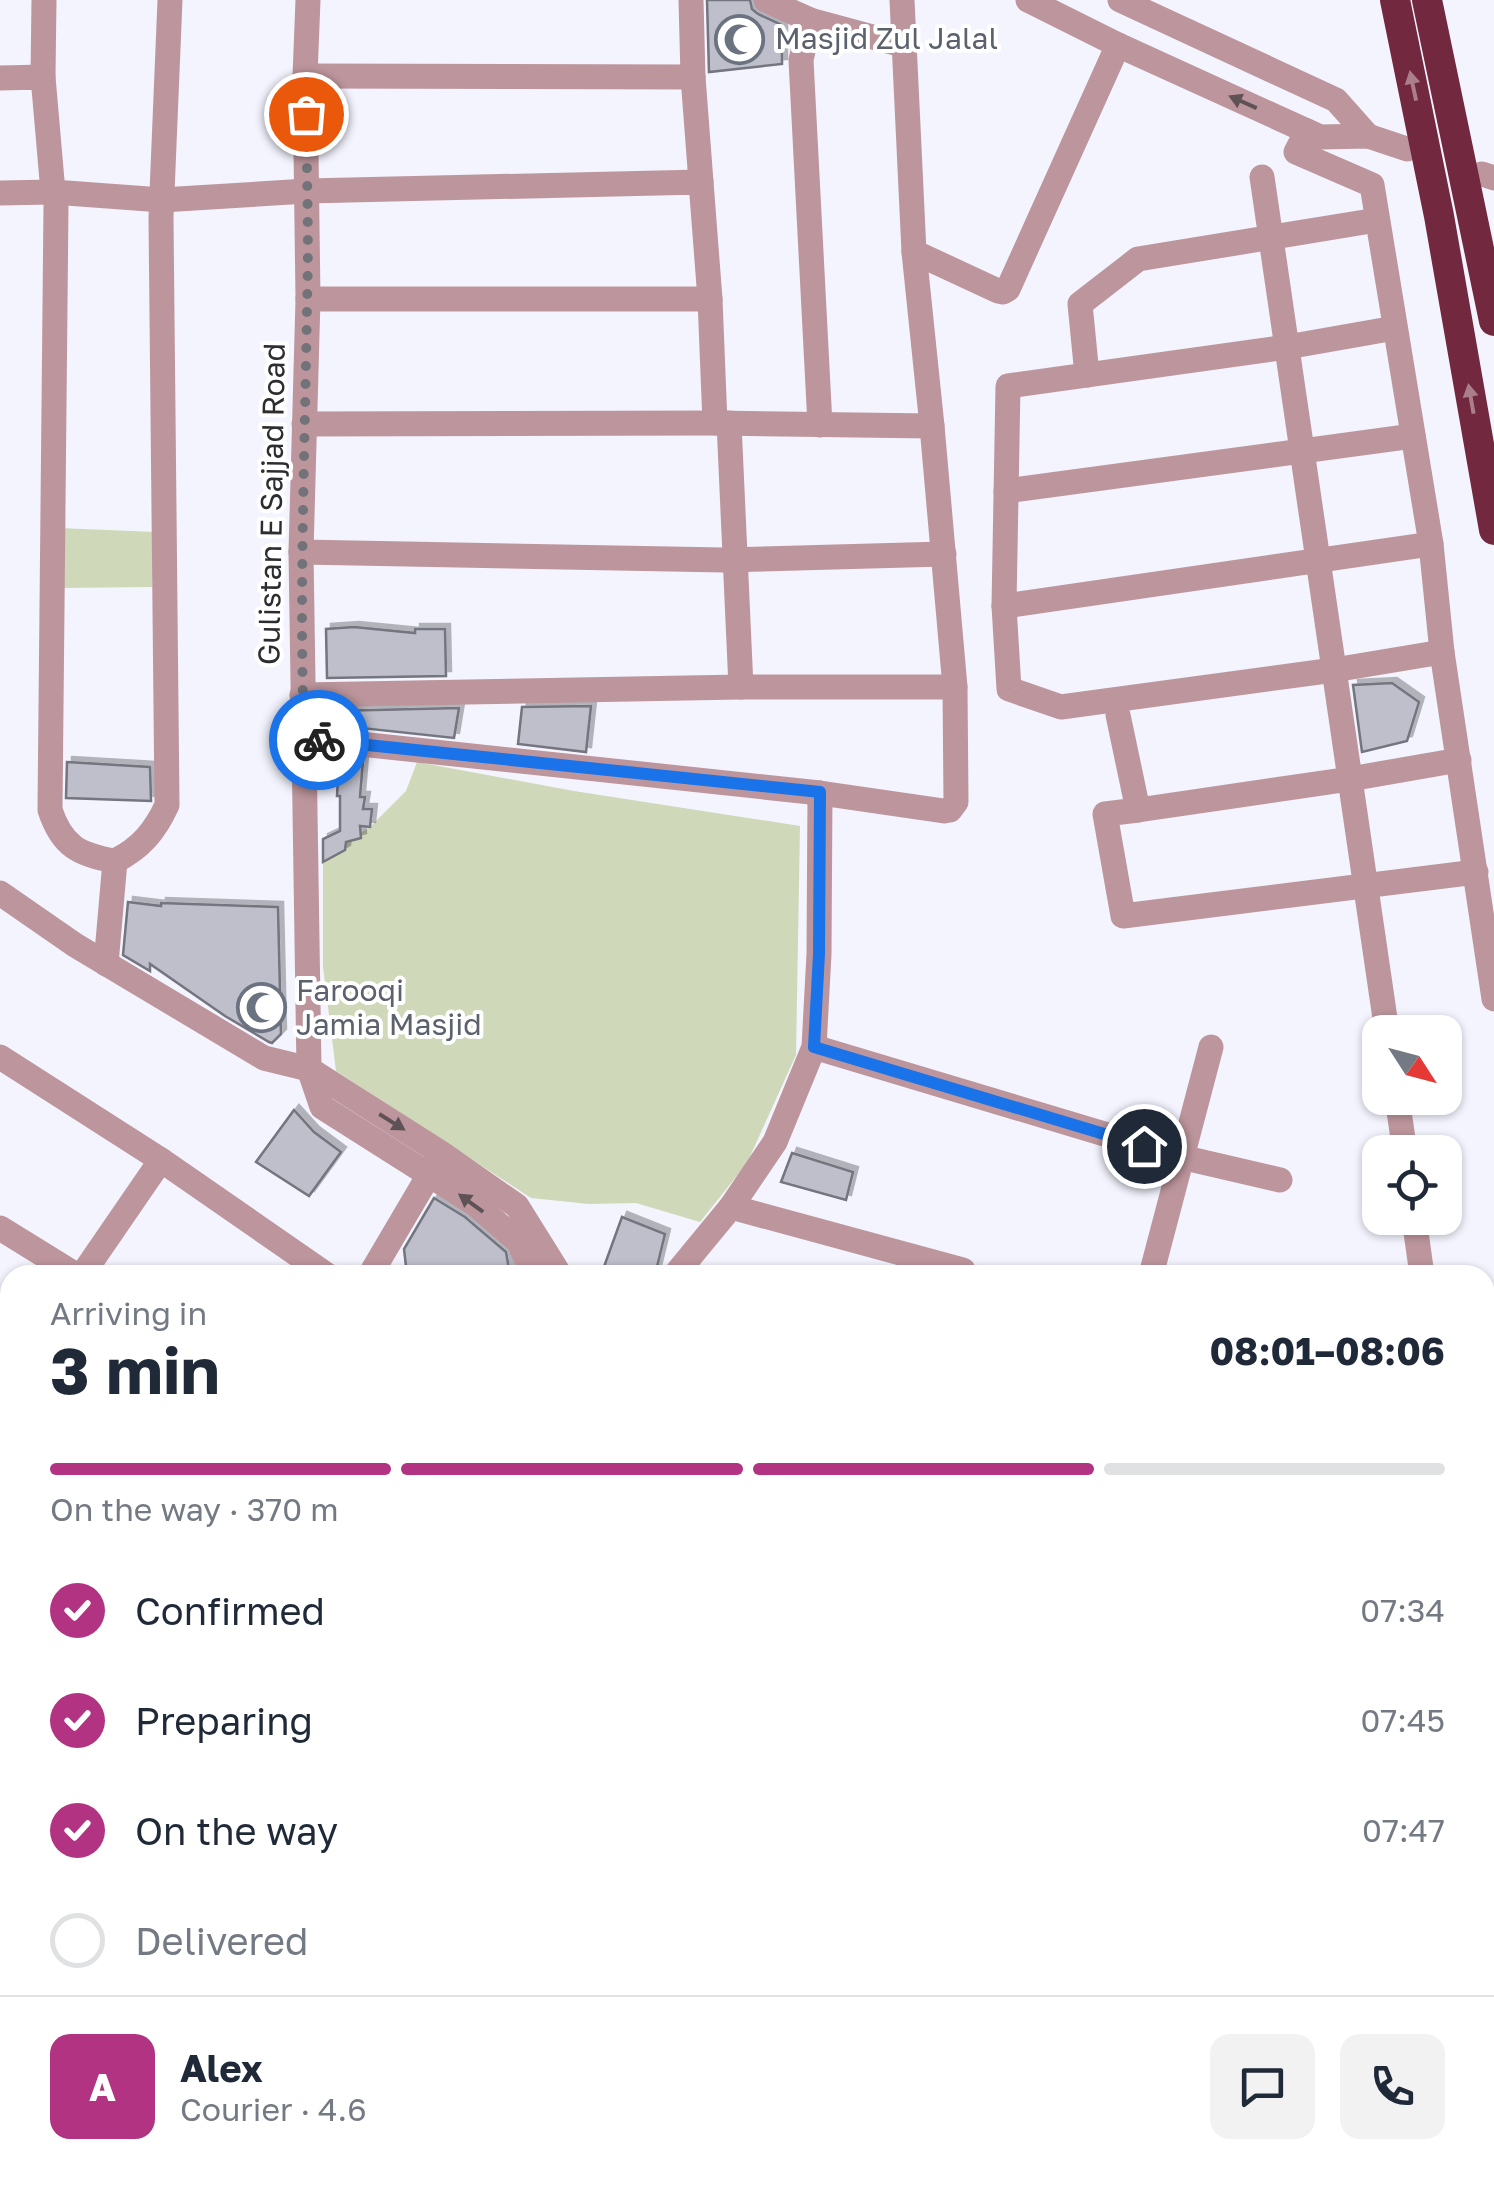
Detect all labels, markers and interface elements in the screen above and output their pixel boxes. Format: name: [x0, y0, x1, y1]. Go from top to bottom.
mosque icon: Masjid Zul Jalal: [714, 13, 766, 65]
place label: Masjid Zul Jalal: [775, 20, 998, 56]
one-way arrow: [1405, 70, 1421, 101]
pin: [264, 72, 349, 157]
icon: bag: [279, 87, 334, 142]
one-way arrow: [1228, 94, 1258, 110]
street label: Gulistan E Sajjad Road: [250, 343, 292, 665]
one-way arrow: [1463, 383, 1478, 415]
courier: [269, 690, 369, 790]
icon: bike: [292, 713, 347, 768]
place label: Farooqi Jamia Masjid: [296, 972, 482, 1042]
mosque icon: Farooqi Jamia Masjid: [235, 982, 287, 1034]
north arrow: [1362, 1015, 1462, 1115]
map controls: [1362, 1015, 1462, 1235]
pin: [1102, 1104, 1187, 1189]
one-way arrow: [378, 1112, 405, 1130]
icon: home: [1117, 1119, 1172, 1174]
button: locate: [1362, 1135, 1462, 1235]
one-way arrow: [458, 1194, 484, 1213]
text: Arriving in: [50, 1294, 207, 1332]
text: 08:01–08:06: [1209, 1328, 1445, 1373]
text: 3 min: [50, 1330, 220, 1408]
text: On the way · 370 m: [50, 1490, 338, 1528]
icon: check: [50, 1583, 105, 1638]
text: Confirmed: [135, 1588, 325, 1633]
text: 07:34: [1360, 1591, 1445, 1629]
icon: check: [50, 1693, 105, 1748]
text: Preparing: [135, 1698, 313, 1743]
text: 07:45: [1361, 1701, 1445, 1739]
icon: check: [50, 1803, 105, 1858]
text: On the way: [135, 1808, 338, 1853]
text: 07:47: [1362, 1811, 1445, 1849]
text: Delivered: [135, 1918, 308, 1963]
button: chat: [1210, 2034, 1315, 2139]
button: phone: [1340, 2034, 1445, 2139]
text: Alex: [180, 2045, 263, 2090]
text: A: [89, 2064, 116, 2109]
text: Courier · 4.6: [180, 2090, 367, 2128]

